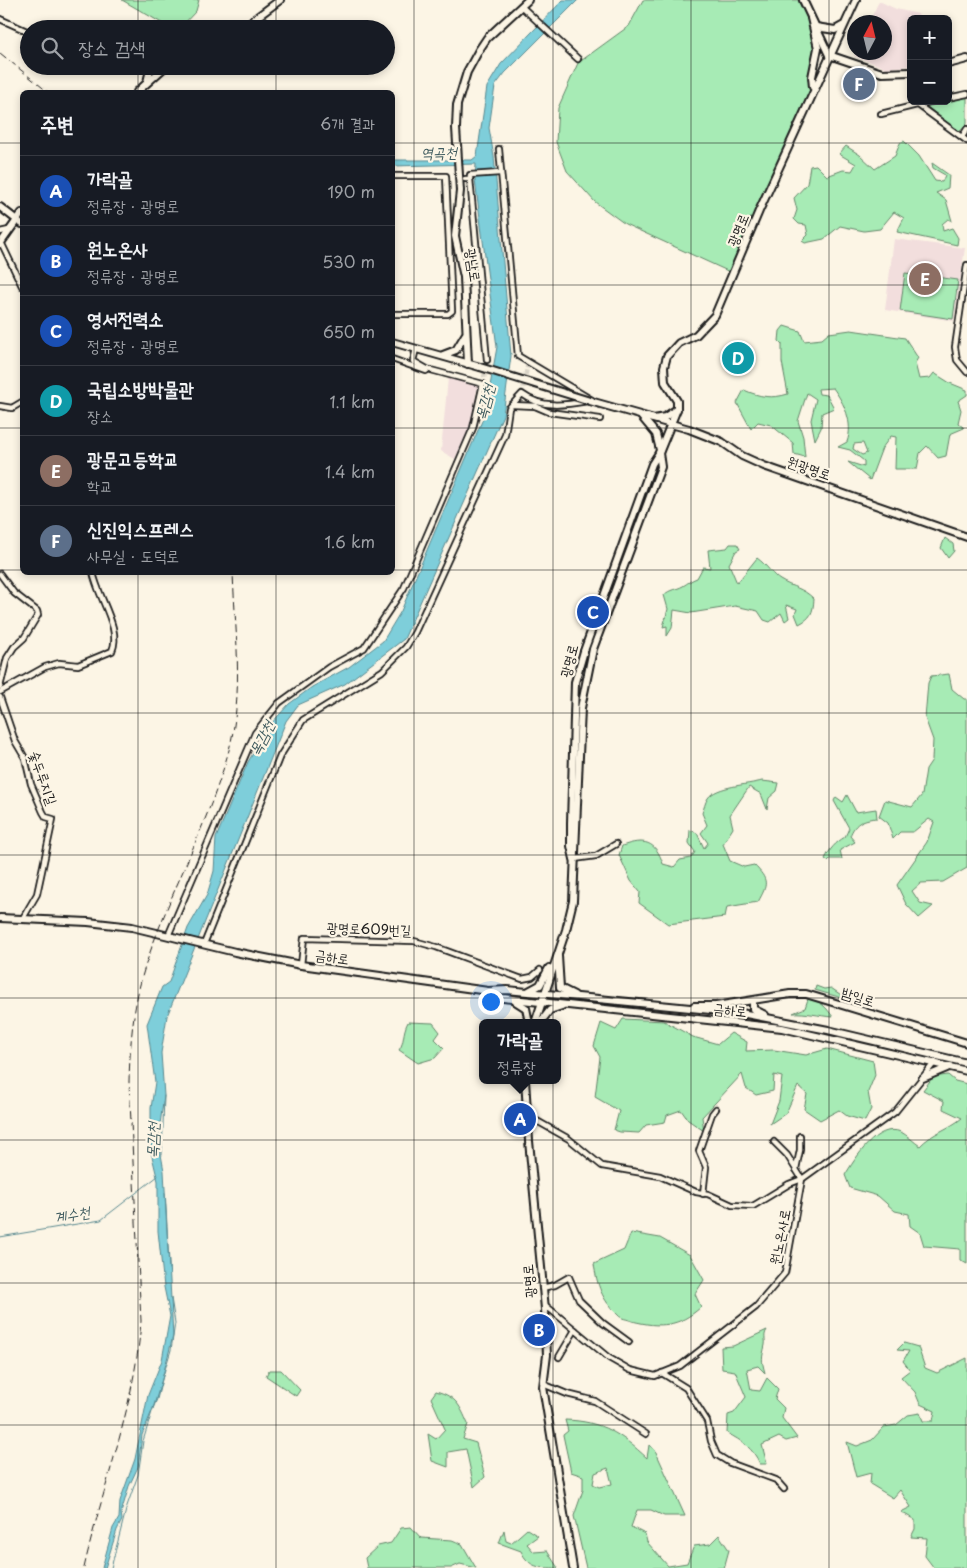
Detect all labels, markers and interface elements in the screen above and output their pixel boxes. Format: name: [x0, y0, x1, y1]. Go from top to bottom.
north arrow: [847, 15, 892, 60]
map controls: [907, 15, 952, 105]
button: +: [907, 15, 952, 60]
search box: [20, 20, 395, 75]
text: 장소 검색: [78, 33, 145, 61]
icon: search: [38, 34, 66, 62]
button: −: [907, 60, 952, 105]
pin: F: [843, 65, 875, 103]
text: 주변: [40, 107, 74, 139]
text: 6개 결과: [320, 111, 375, 135]
water label: 역곡천: [421, 140, 459, 163]
text: 가락골: [87, 164, 133, 192]
text: A: [50, 179, 62, 203]
text: 190 m: [327, 179, 375, 203]
text: 정류장 · 광명로: [87, 193, 179, 217]
street label: 광명로: [721, 210, 754, 249]
text: 원노온사: [87, 234, 148, 262]
street label: 광남로: [460, 247, 487, 283]
text: B: [51, 249, 61, 273]
text: 530 m: [322, 249, 375, 273]
pin: E: [909, 260, 941, 298]
text: 정류장 · 광명로: [87, 263, 179, 287]
text: 영서전력소: [87, 304, 163, 332]
text: C: [50, 319, 62, 343]
text: 650 m: [323, 319, 375, 343]
text: 정류장 · 광명로: [87, 333, 179, 357]
pin: D: [722, 339, 754, 377]
text: 국립소방박물관: [87, 374, 194, 402]
water label: 목감천: [468, 379, 500, 422]
text: D: [50, 389, 62, 413]
text: 1.1 km: [329, 389, 375, 413]
text: 장소: [87, 403, 113, 427]
text: 광문고등학교: [87, 444, 179, 472]
street label: 원광명로: [784, 450, 834, 485]
text: E: [51, 459, 61, 483]
text: 1.4 km: [325, 459, 375, 483]
text: 학교: [87, 473, 113, 497]
text: 신진익스프레스: [87, 514, 194, 542]
text: F: [51, 529, 61, 553]
text: 1.6 km: [324, 529, 375, 553]
text: 사무실 · 도덕로: [87, 543, 179, 567]
pin: C: [577, 593, 609, 631]
street label: 광명로: [554, 642, 583, 680]
water label: 목감천: [242, 714, 280, 759]
street label: 숯두루지길: [24, 748, 63, 809]
street label: 광명로609번길: [326, 917, 412, 940]
street label: 금하로: [314, 944, 350, 969]
street label: 밤일로: [839, 982, 877, 1012]
your location: [478, 989, 504, 1015]
street label: 금하로: [712, 997, 748, 1022]
popup: [479, 1019, 561, 1084]
text: 가락골: [497, 1025, 543, 1053]
text: 정류장: [497, 1054, 536, 1078]
pin: A: [504, 1100, 536, 1138]
water label: 목감천: [139, 1120, 164, 1158]
water label: 계수천: [52, 1199, 93, 1228]
street label: 원노온사로: [764, 1207, 795, 1267]
street label: 광명로: [517, 1263, 540, 1299]
pin: B: [523, 1311, 555, 1349]

